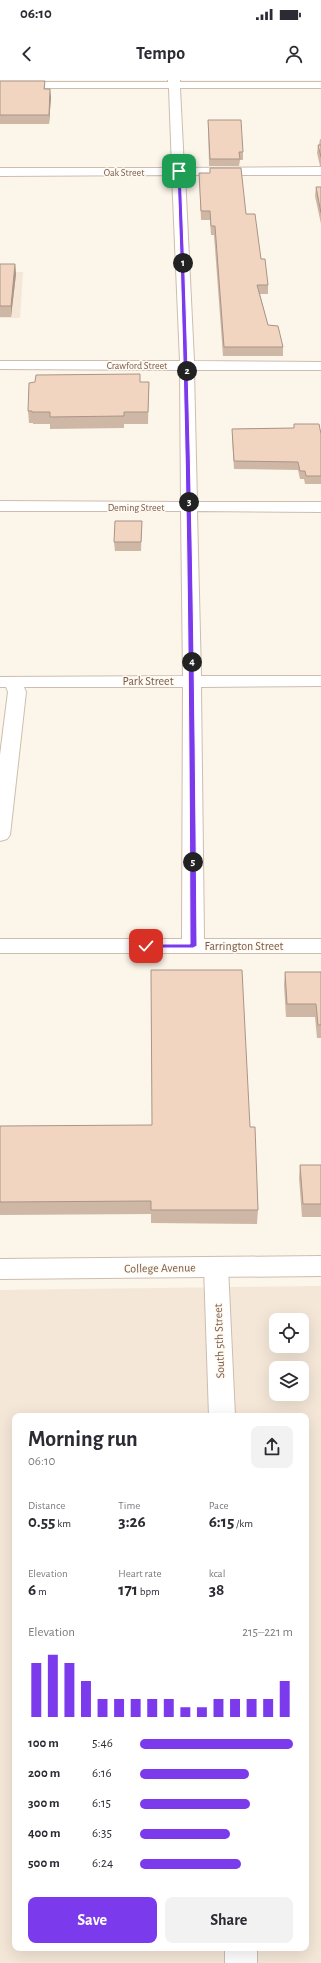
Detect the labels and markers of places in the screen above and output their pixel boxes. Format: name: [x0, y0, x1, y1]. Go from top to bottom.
pin: [162, 154, 196, 188]
pin: 1: [173, 253, 193, 273]
pin: 2: [177, 361, 197, 381]
pin: 3: [179, 492, 199, 512]
pin: 4: [182, 652, 202, 672]
pin: 5: [183, 852, 203, 872]
pin: [129, 929, 163, 963]

